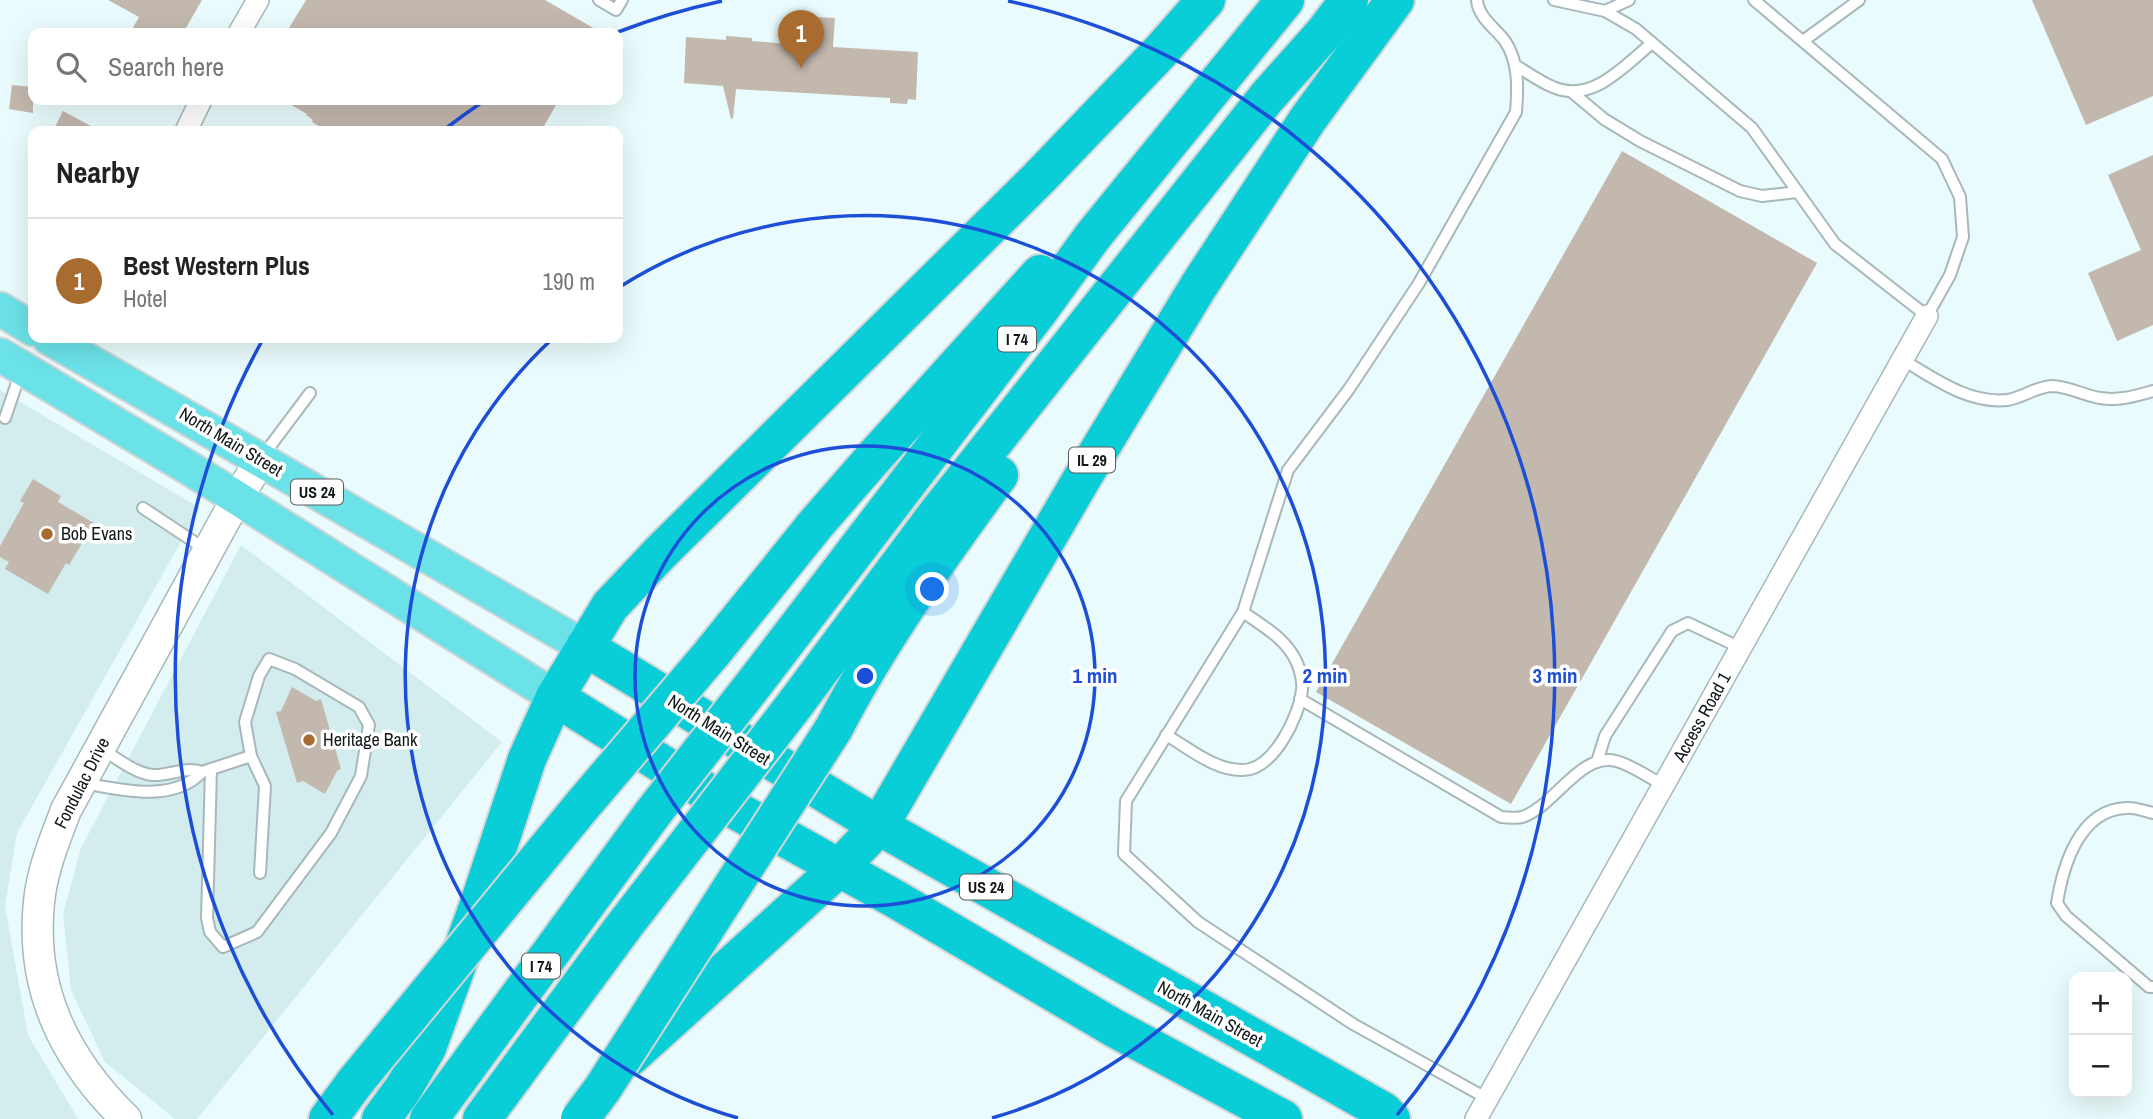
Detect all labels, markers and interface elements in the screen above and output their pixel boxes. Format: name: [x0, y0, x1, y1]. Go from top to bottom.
pin: 1: [778, 10, 824, 68]
search box: [28, 28, 623, 105]
icon: search: [52, 48, 90, 86]
text: Search here: [108, 49, 224, 84]
text: Nearby: [56, 152, 139, 192]
text: Best Western Plus: [123, 248, 310, 283]
text: 1: [74, 266, 84, 297]
text: 190 m: [543, 266, 595, 297]
text: Hotel: [123, 283, 167, 314]
road number: I 74: [998, 326, 1036, 352]
street label: North Main Street: [175, 401, 288, 482]
road number: IL 29: [1069, 447, 1115, 472]
road number: US 24: [291, 480, 343, 505]
place label: Bob Evans: [61, 521, 132, 546]
marker: Bob Evans: [39, 526, 55, 542]
your location: [915, 572, 949, 606]
text: 1 min: [1073, 661, 1117, 690]
text: 2 min: [1303, 661, 1347, 690]
text: 3 min: [1533, 661, 1577, 690]
centre of rings: [853, 664, 877, 688]
street label: Access Road 1: [1666, 667, 1737, 767]
street label: North Main Street: [663, 688, 775, 771]
place label: Heritage Bank: [323, 727, 418, 752]
marker: Heritage Bank: [301, 732, 317, 748]
street label: Fondulac Drive: [48, 733, 115, 833]
road number: US 24: [960, 874, 1012, 900]
road number: I 74: [522, 954, 560, 978]
map controls: [2069, 972, 2132, 1098]
button: +: [2069, 972, 2132, 1035]
street label: North Main Street: [1153, 974, 1267, 1053]
button: −: [2069, 1035, 2132, 1098]

